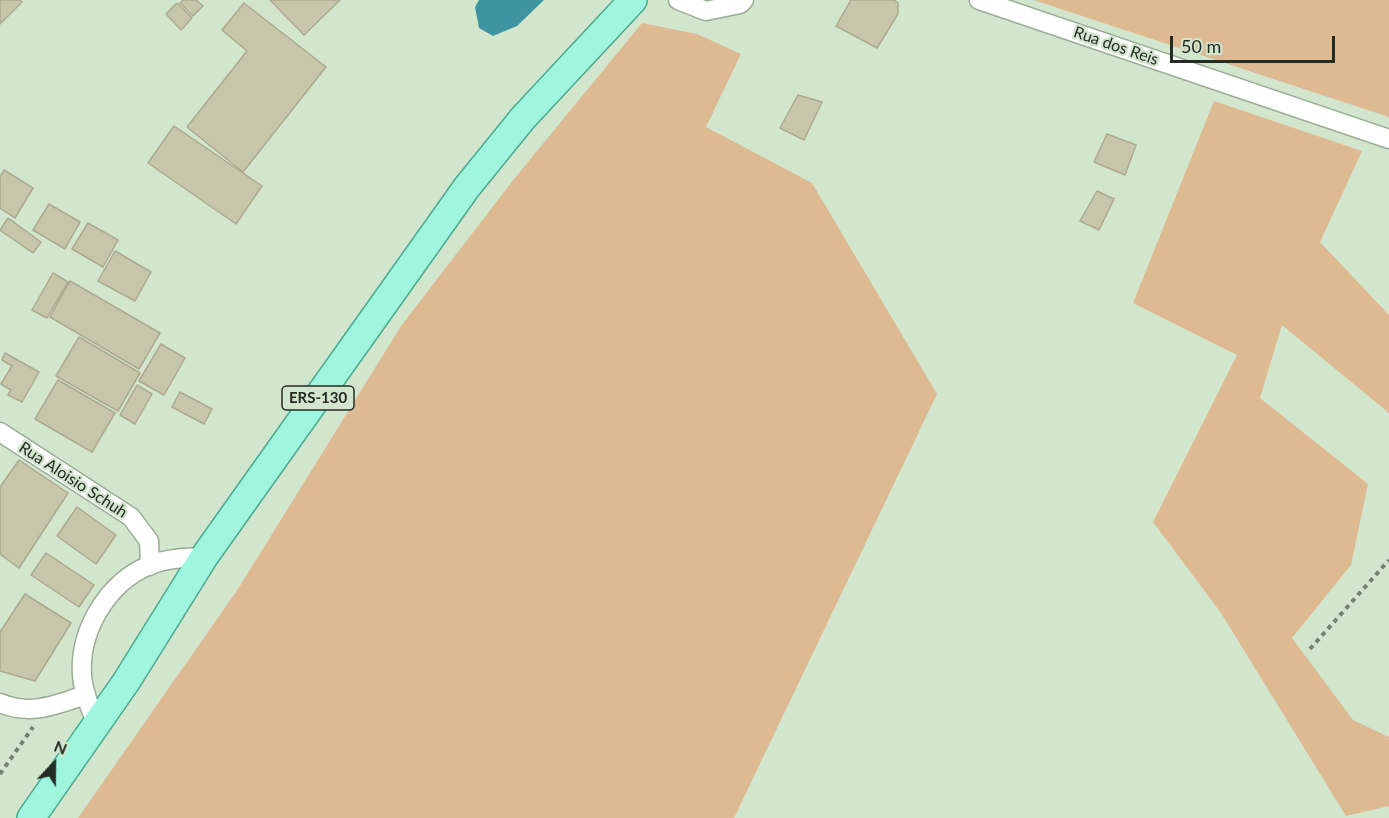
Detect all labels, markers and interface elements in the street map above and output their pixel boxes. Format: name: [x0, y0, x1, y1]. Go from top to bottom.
street label: Rua dos Reis: [1071, 23, 1161, 69]
scale bar: [1173, 24, 1338, 62]
text: 50 m: [1181, 35, 1221, 57]
road number: ERS-130: [282, 386, 354, 410]
street label: Rua Aloisio Schuh: [15, 438, 131, 522]
north arrow: [24, 734, 84, 794]
text: N: [52, 736, 70, 758]

